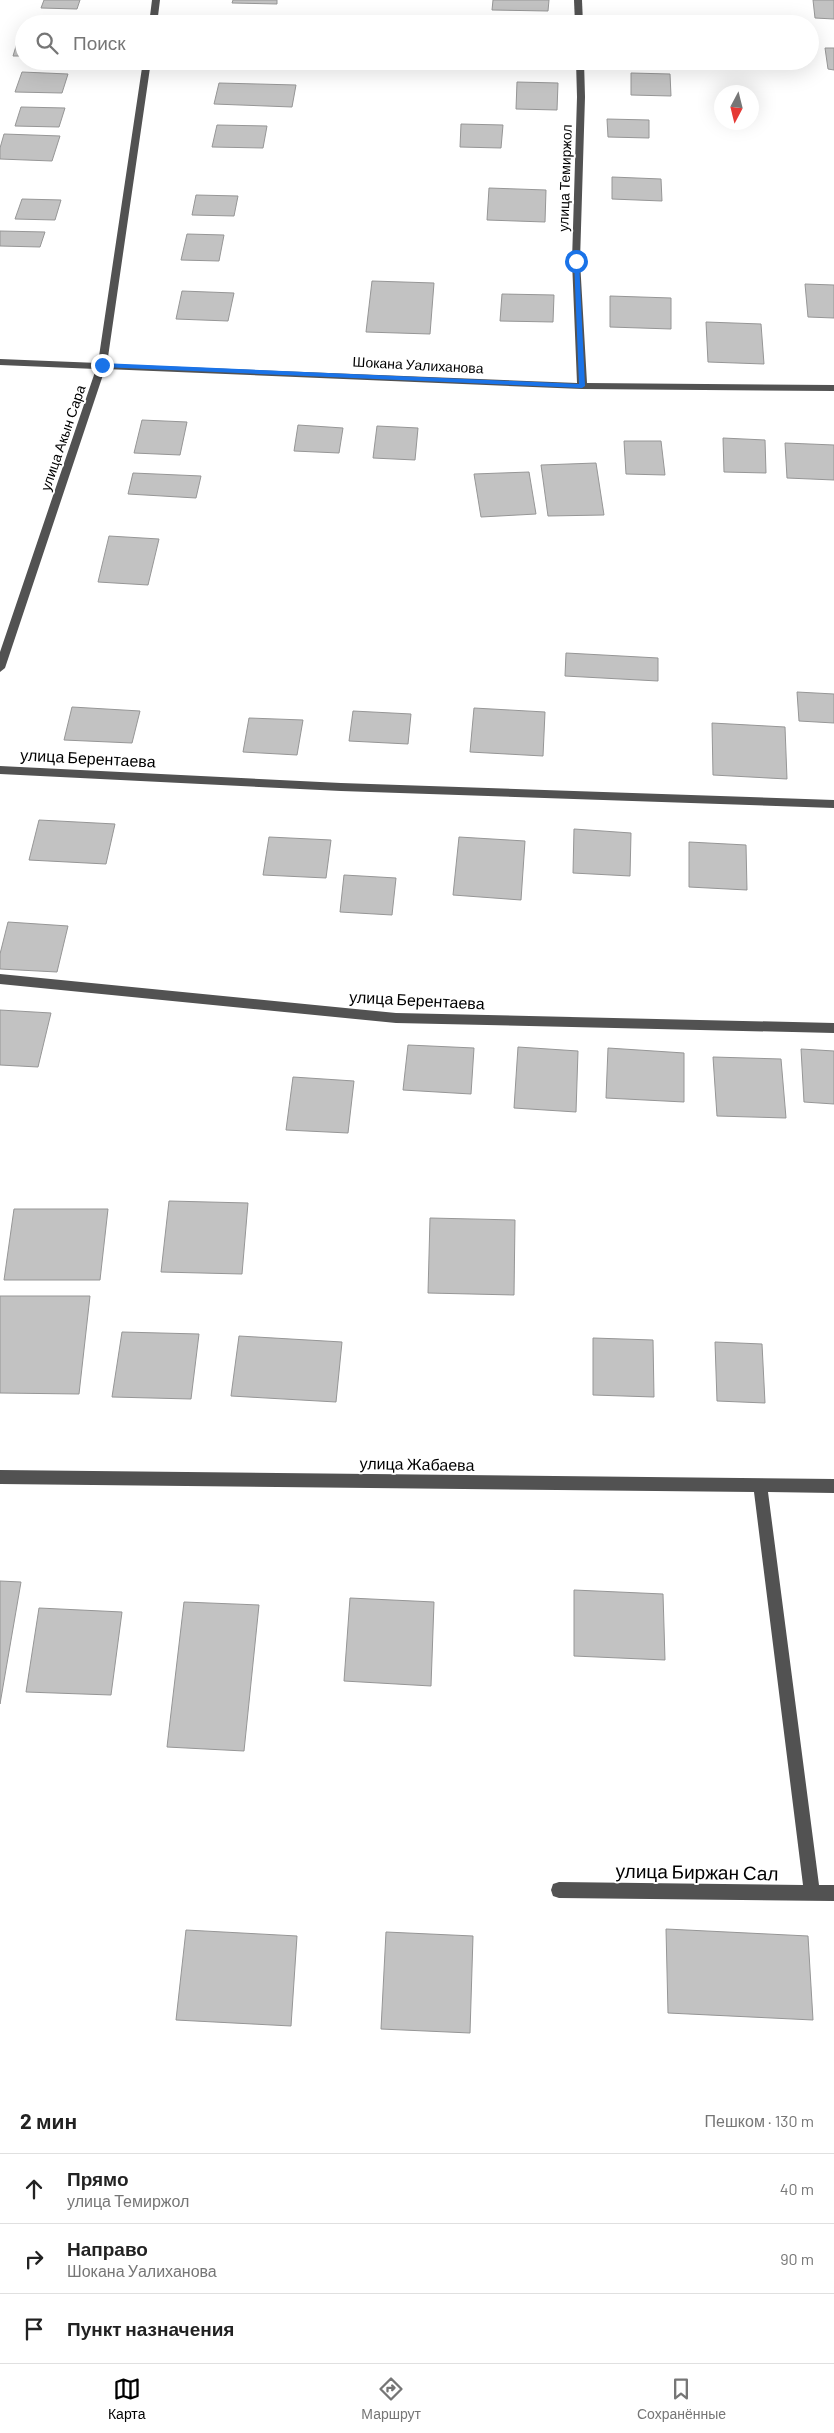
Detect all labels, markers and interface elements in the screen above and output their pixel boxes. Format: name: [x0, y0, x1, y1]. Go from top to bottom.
search box: [15, 15, 819, 70]
icon: search: [33, 29, 61, 57]
text: Поиск: [73, 31, 126, 54]
north arrow: [714, 85, 759, 130]
street label: улица Темиржол: [554, 124, 575, 232]
route start: [565, 250, 588, 273]
street label: Шокана Уалиханова: [352, 353, 484, 376]
route end: [91, 354, 114, 377]
street label: улица Акын Сара: [36, 382, 89, 493]
street label: улица Берентаева: [20, 744, 156, 771]
street label: улица Берентаева: [349, 986, 485, 1013]
street label: улица Жабаева: [359, 1453, 475, 1474]
street label: улица Биржан Сал: [615, 1859, 779, 1884]
text: 2 мин: [20, 2108, 77, 2133]
text: Пешком · 130 m: [705, 2111, 814, 2130]
text: Прямо: [67, 2167, 129, 2190]
icon: ahead: [20, 2175, 48, 2203]
text: 40 m: [780, 2179, 814, 2198]
text: улица Темиржол: [67, 2191, 189, 2210]
text: Направо: [67, 2237, 148, 2260]
icon: right: [20, 2245, 48, 2273]
text: 90 m: [780, 2249, 814, 2268]
text: Шокана Уалиханова: [67, 2261, 217, 2280]
icon: arrive: [20, 2315, 48, 2343]
text: Пункт назначения: [67, 2317, 234, 2340]
tab: Карта: [108, 2375, 145, 2422]
tab: Маршрут: [361, 2375, 421, 2422]
tab: Сохранённые: [637, 2375, 726, 2422]

